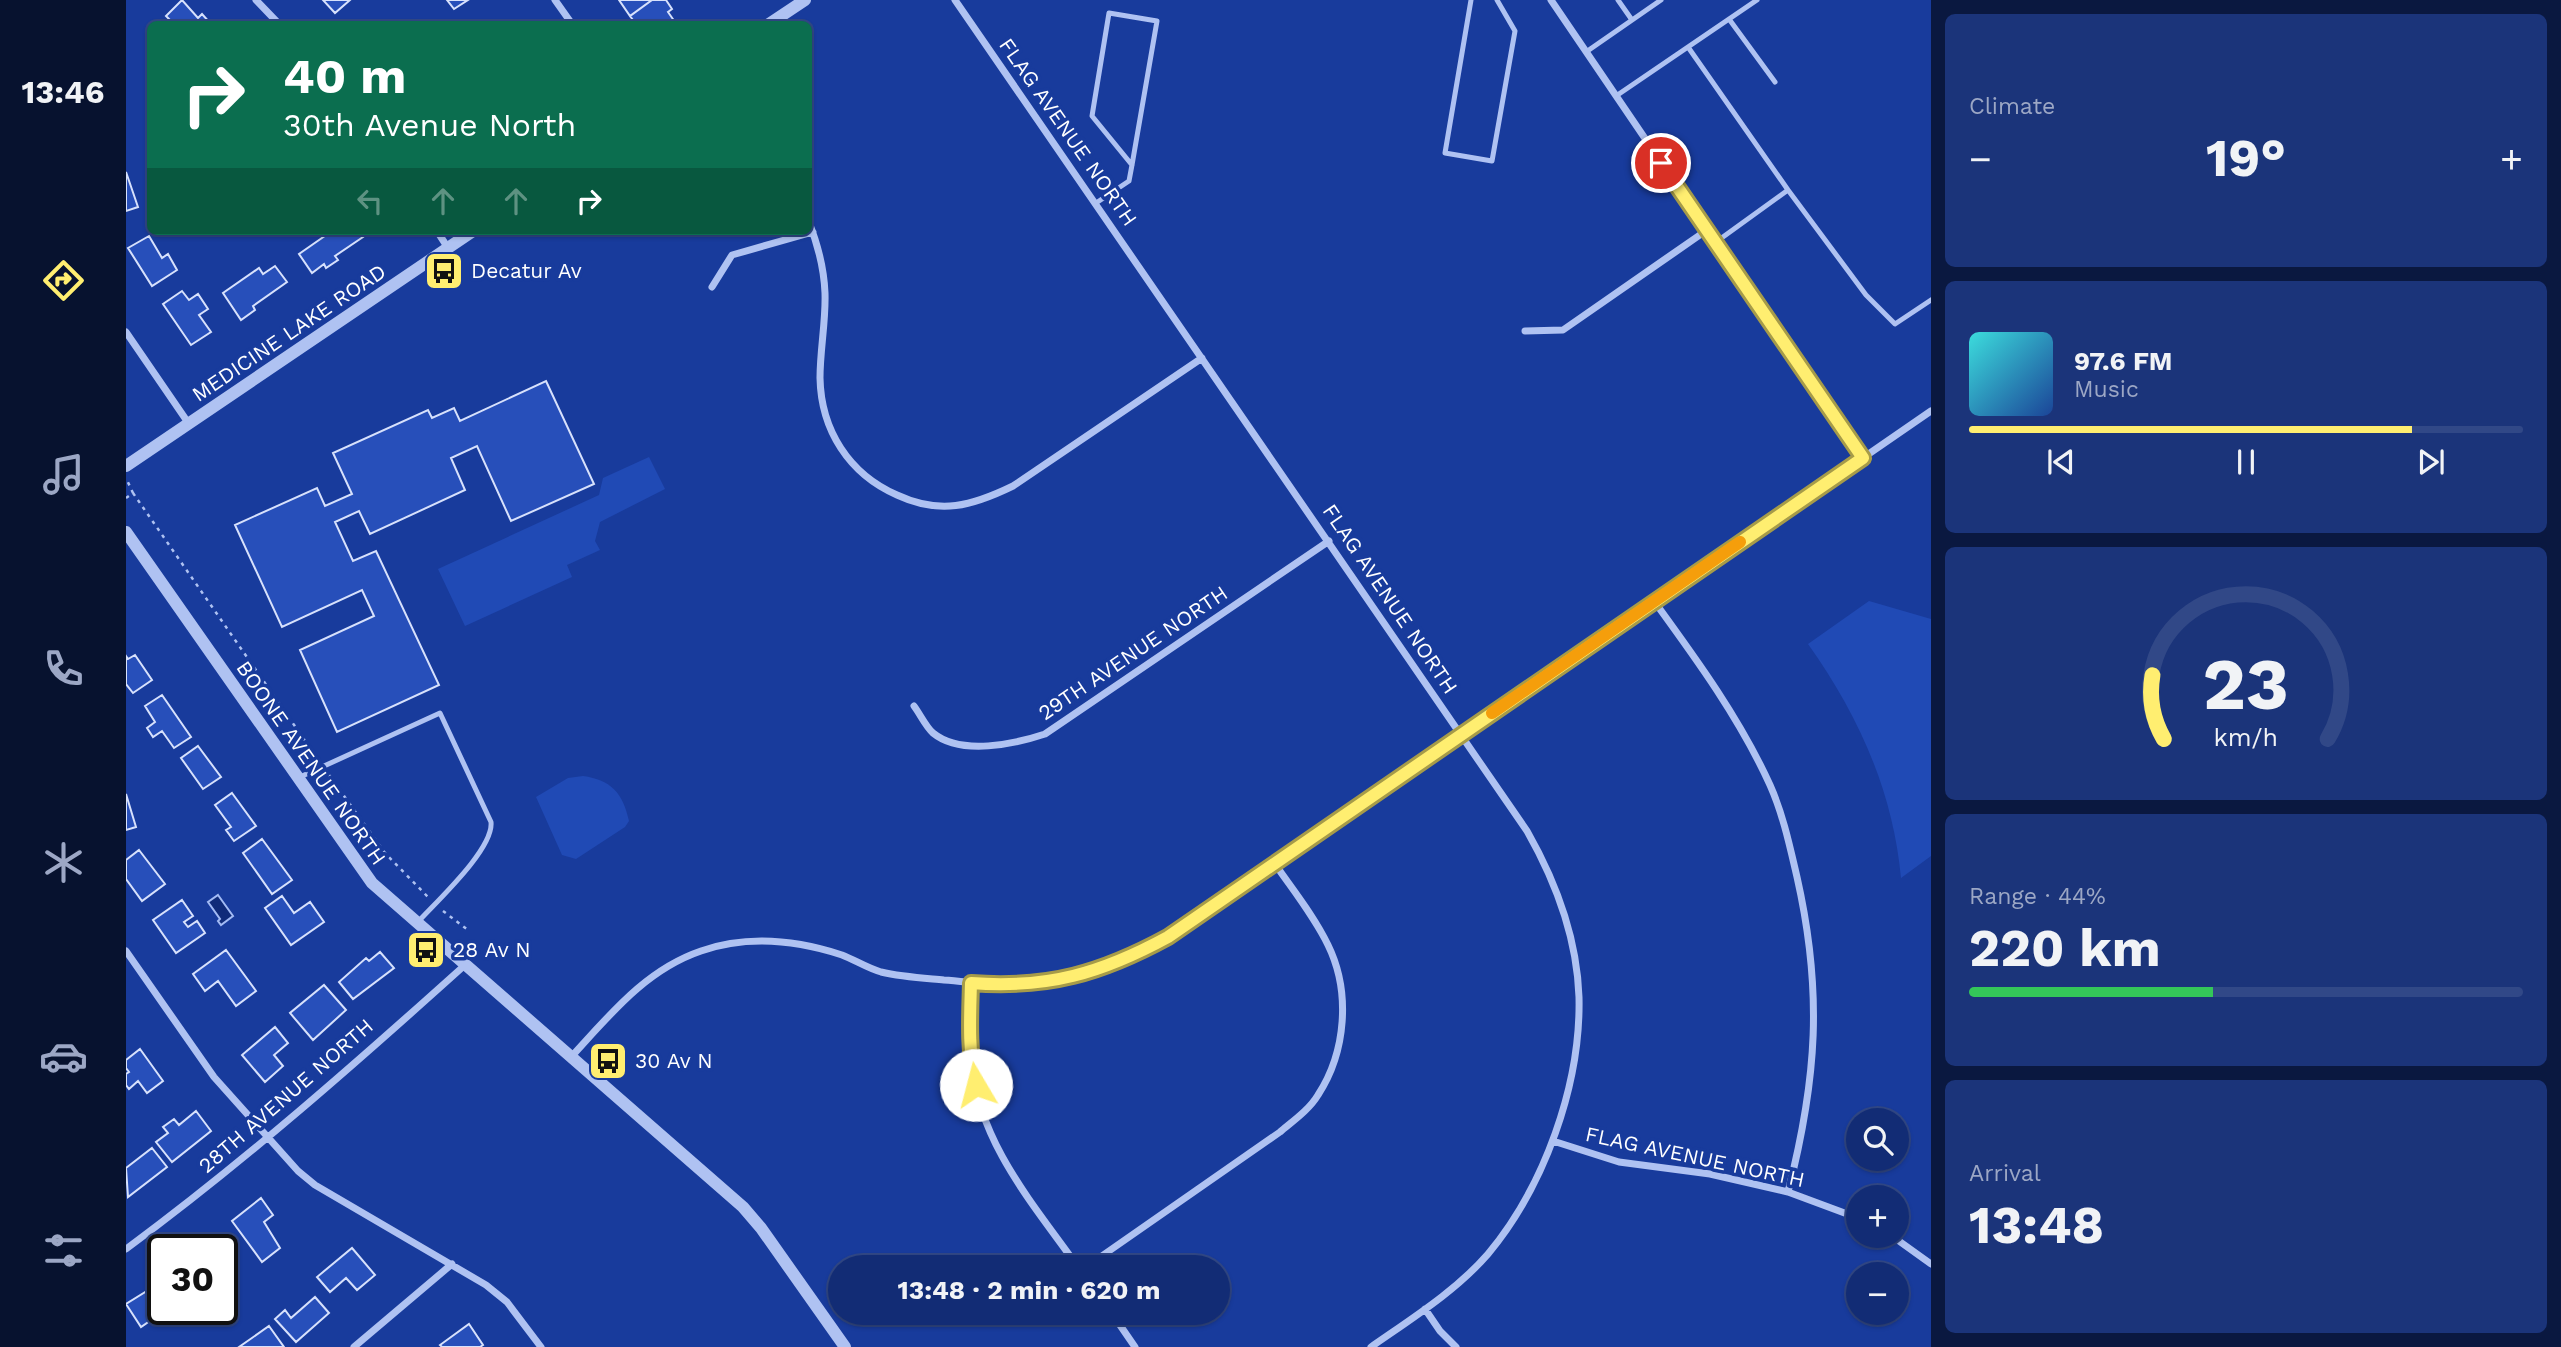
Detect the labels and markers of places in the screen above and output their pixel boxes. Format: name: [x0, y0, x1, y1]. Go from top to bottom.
pin: [1631, 133, 1691, 193]
bus stop icon: Decatur Av: [423, 250, 465, 292]
place label: Decatur Av: [471, 258, 582, 283]
bus stop icon: 28 Av N: [405, 929, 447, 971]
place label: 28 Av N: [453, 937, 531, 962]
bus stop icon: 30 Av N: [587, 1040, 629, 1082]
place label: 30 Av N: [635, 1048, 713, 1073]

